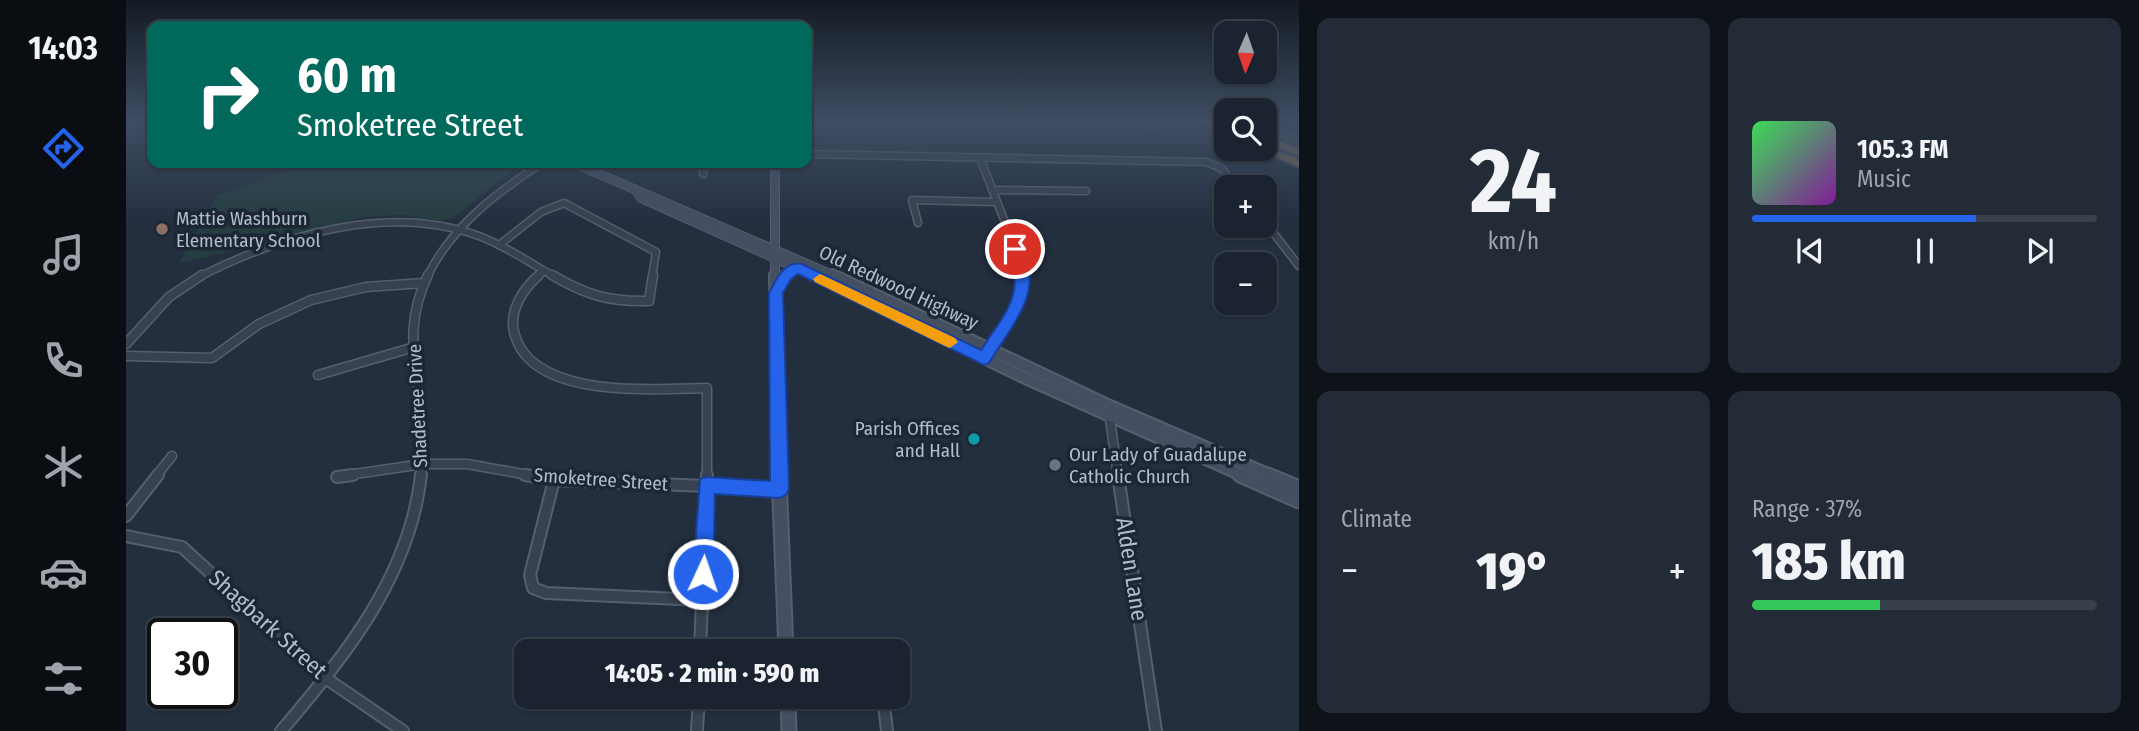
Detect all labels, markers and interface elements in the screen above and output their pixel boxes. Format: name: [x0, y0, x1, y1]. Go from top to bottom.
north arrow: [1214, 21, 1278, 84]
map controls: [1214, 21, 1277, 315]
text: 14:03: [28, 29, 98, 67]
text: 60 m: [297, 46, 397, 105]
icon: right: [182, 49, 273, 140]
button: search: [1214, 98, 1277, 161]
text: Smoketree Street: [297, 106, 523, 144]
icon: directions: [39, 124, 88, 173]
text: 24: [1470, 127, 1557, 236]
text: 105.3 FM: [1857, 134, 1949, 165]
text: Music: [1857, 165, 1911, 193]
button: +: [1214, 175, 1277, 238]
place label: Mattie Washburn Elementary School: [176, 207, 321, 252]
pin: [985, 219, 1045, 279]
marker: Mattie Washburn Elementary School: [154, 221, 170, 237]
text: km/h: [1488, 227, 1539, 255]
icon: music: [39, 230, 88, 279]
icon: arrive: [996, 230, 1034, 268]
icon: previous: [1791, 232, 1829, 270]
icon: pause: [1906, 232, 1944, 270]
icon: next: [2021, 232, 2059, 270]
street label: Old Redwood Highway: [815, 240, 983, 335]
button: −: [1214, 252, 1277, 315]
icon: phone: [39, 336, 88, 385]
street label: Shadetree Drive: [403, 343, 432, 469]
place label: Parish Offices and Hall: [855, 417, 960, 462]
marker: Parish Offices and Hall: [966, 431, 982, 447]
icon: climate: [39, 442, 88, 491]
place label: Our Lady of Guadalupe Catholic Church: [1069, 443, 1247, 488]
marker: Our Lady of Guadalupe Catholic Church: [1047, 457, 1063, 473]
street label: Smoketree Street: [533, 463, 670, 496]
text: Range · 37%: [1752, 495, 1862, 523]
text: Climate: [1341, 505, 1412, 533]
street label: Alden Lane: [1110, 515, 1154, 623]
text: 185 km: [1752, 530, 1906, 593]
position arrow: [666, 537, 740, 611]
text: 19°: [1476, 540, 1551, 603]
icon: car: [39, 548, 88, 597]
text: −: [1341, 548, 1358, 594]
text: +: [1669, 548, 1686, 594]
street label: Shagbark Street: [203, 564, 333, 685]
speed limit sign: 30: [147, 618, 238, 709]
icon: filters: [39, 654, 88, 703]
text: 14:05 · 2 min · 590 m: [605, 658, 819, 689]

